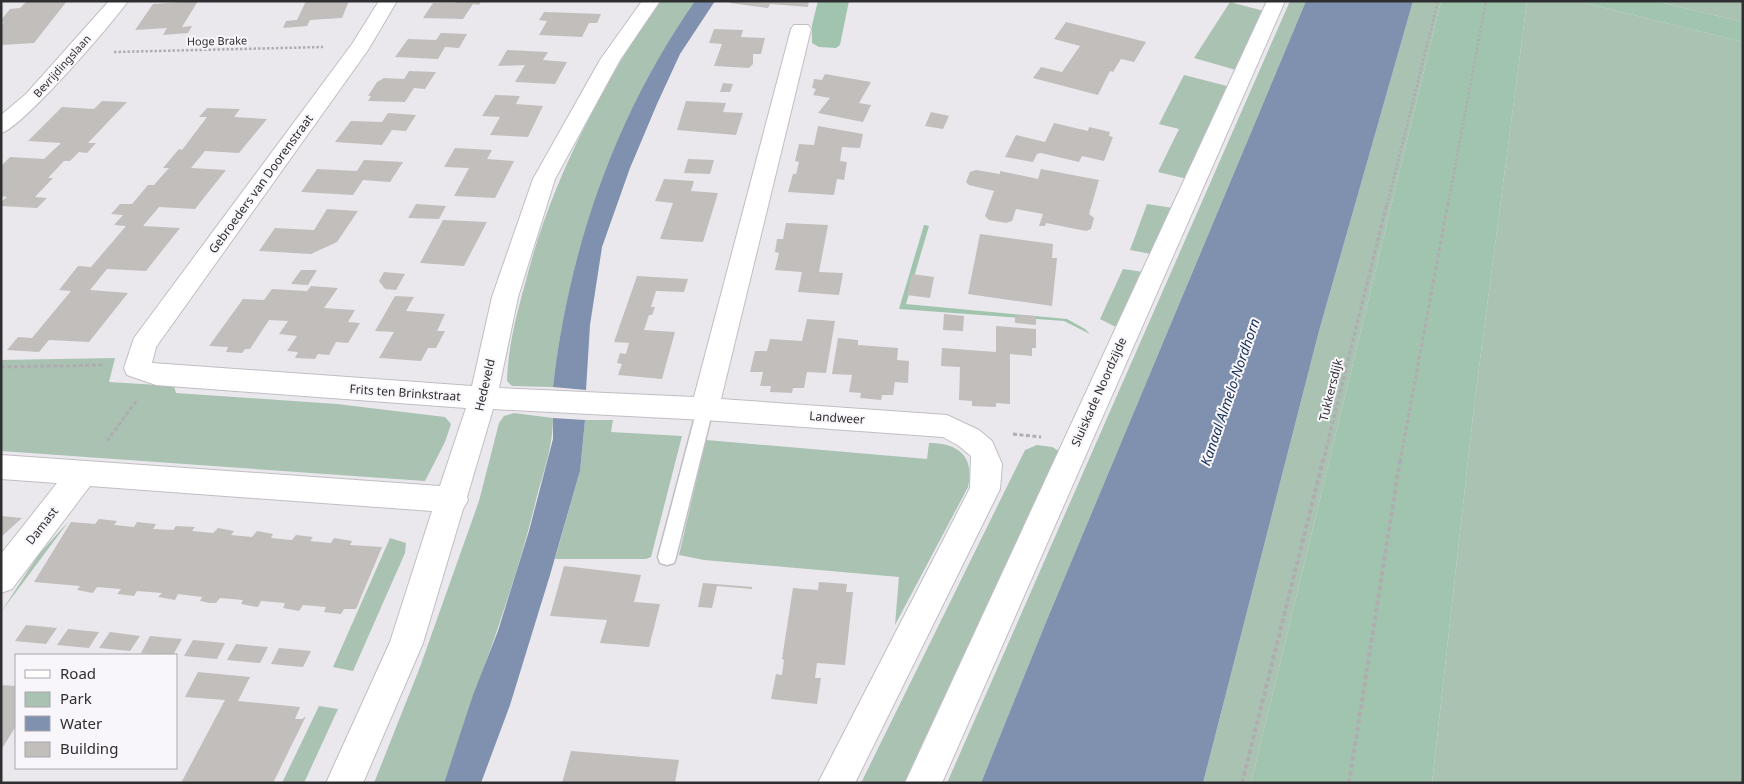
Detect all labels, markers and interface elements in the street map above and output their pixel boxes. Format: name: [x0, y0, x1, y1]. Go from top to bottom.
street label: Bevrijdingslaan: [30, 31, 94, 100]
street label: Hoge Brake: [187, 32, 247, 49]
street label: Gebroeders van Doorenstraat: [204, 110, 317, 257]
water label: Kanaal Almelo-Nordhorn: [1195, 316, 1264, 468]
street label: Sluiskade Noordzijde: [1067, 334, 1130, 449]
street label: Tukkersdijk: [1315, 356, 1347, 423]
street label: Hedeveld: [470, 357, 499, 413]
street label: Frits ten Brinkstraat: [349, 380, 462, 405]
street label: Landweer: [809, 407, 865, 428]
street label: Damast: [22, 503, 62, 548]
legend: [15, 654, 178, 769]
text: Road: [60, 663, 96, 683]
text: Park: [60, 688, 92, 708]
text: Water: [60, 713, 102, 733]
text: Building: [60, 738, 118, 758]

